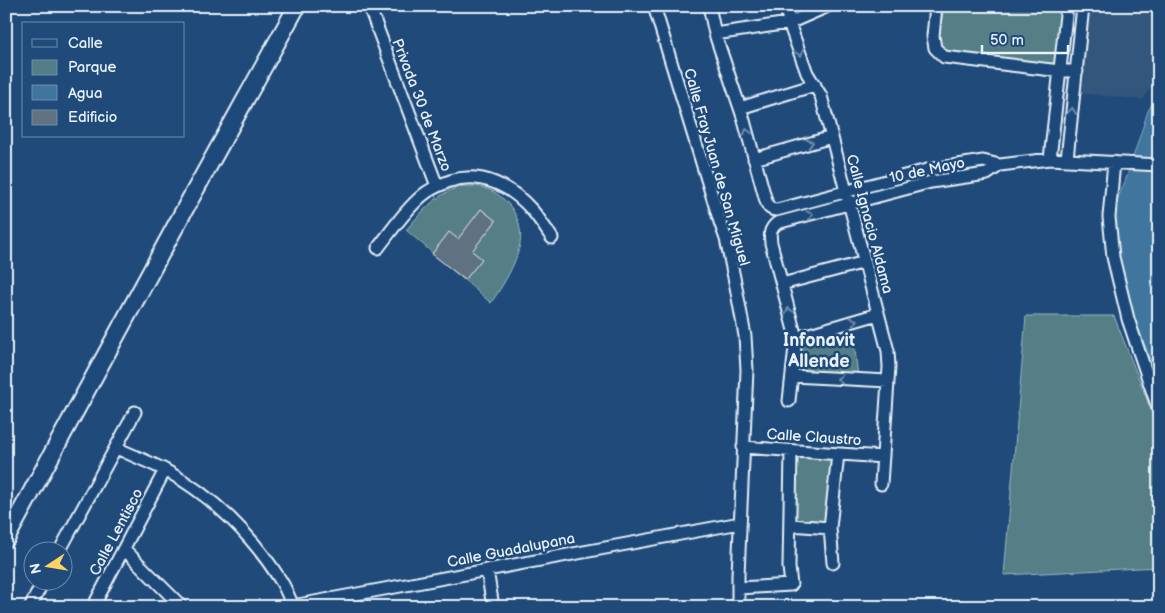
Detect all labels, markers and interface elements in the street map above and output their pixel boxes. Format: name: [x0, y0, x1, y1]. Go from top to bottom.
legend: [22, 22, 185, 138]
scale bar: [982, 22, 1069, 54]
text: 50 m: [990, 31, 1024, 50]
text: Calle: [68, 34, 103, 53]
street label: Privada 30 de Marzo: [387, 36, 456, 174]
one-way arrow: [793, 48, 804, 57]
text: Parque: [68, 58, 117, 77]
street label: Calle Fray Juan de San Miguel: [679, 66, 754, 268]
text: Agua: [68, 84, 102, 103]
one-way arrow: [1067, 107, 1078, 115]
text: Edificio: [68, 108, 117, 127]
one-way arrow: [742, 127, 753, 136]
one-way arrow: [805, 139, 813, 149]
street label: Calle Ignacio Aldama: [842, 152, 897, 296]
street label: 10 de Mayo: [888, 153, 967, 188]
one-way arrow: [805, 210, 813, 220]
one-way arrow: [784, 307, 794, 315]
one-way arrow: [849, 317, 857, 327]
district label: Infonavit Allende: [783, 330, 855, 372]
one-way arrow: [835, 373, 843, 384]
street label: Calle Claustro: [766, 425, 862, 450]
street label: Calle Lentisco: [85, 485, 147, 579]
street label: Calle Guadalupana: [446, 529, 577, 572]
north arrow: [22, 540, 72, 590]
text: N: [26, 562, 45, 576]

